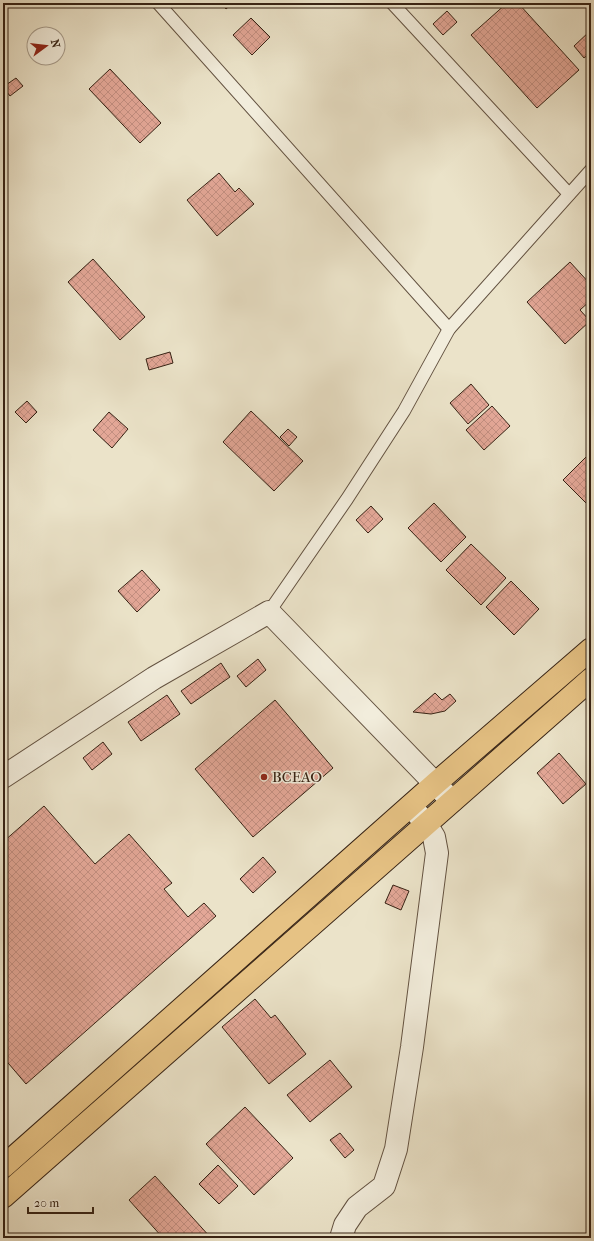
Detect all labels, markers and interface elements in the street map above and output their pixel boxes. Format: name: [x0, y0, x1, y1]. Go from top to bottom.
north arrow: [26, 26, 66, 66]
text: N: [48, 38, 63, 50]
place label: BCEAO: [272, 768, 322, 786]
marker: BCEAO: [259, 772, 269, 782]
scale bar: [28, 1189, 93, 1215]
text: 20 m: [34, 1196, 59, 1210]

